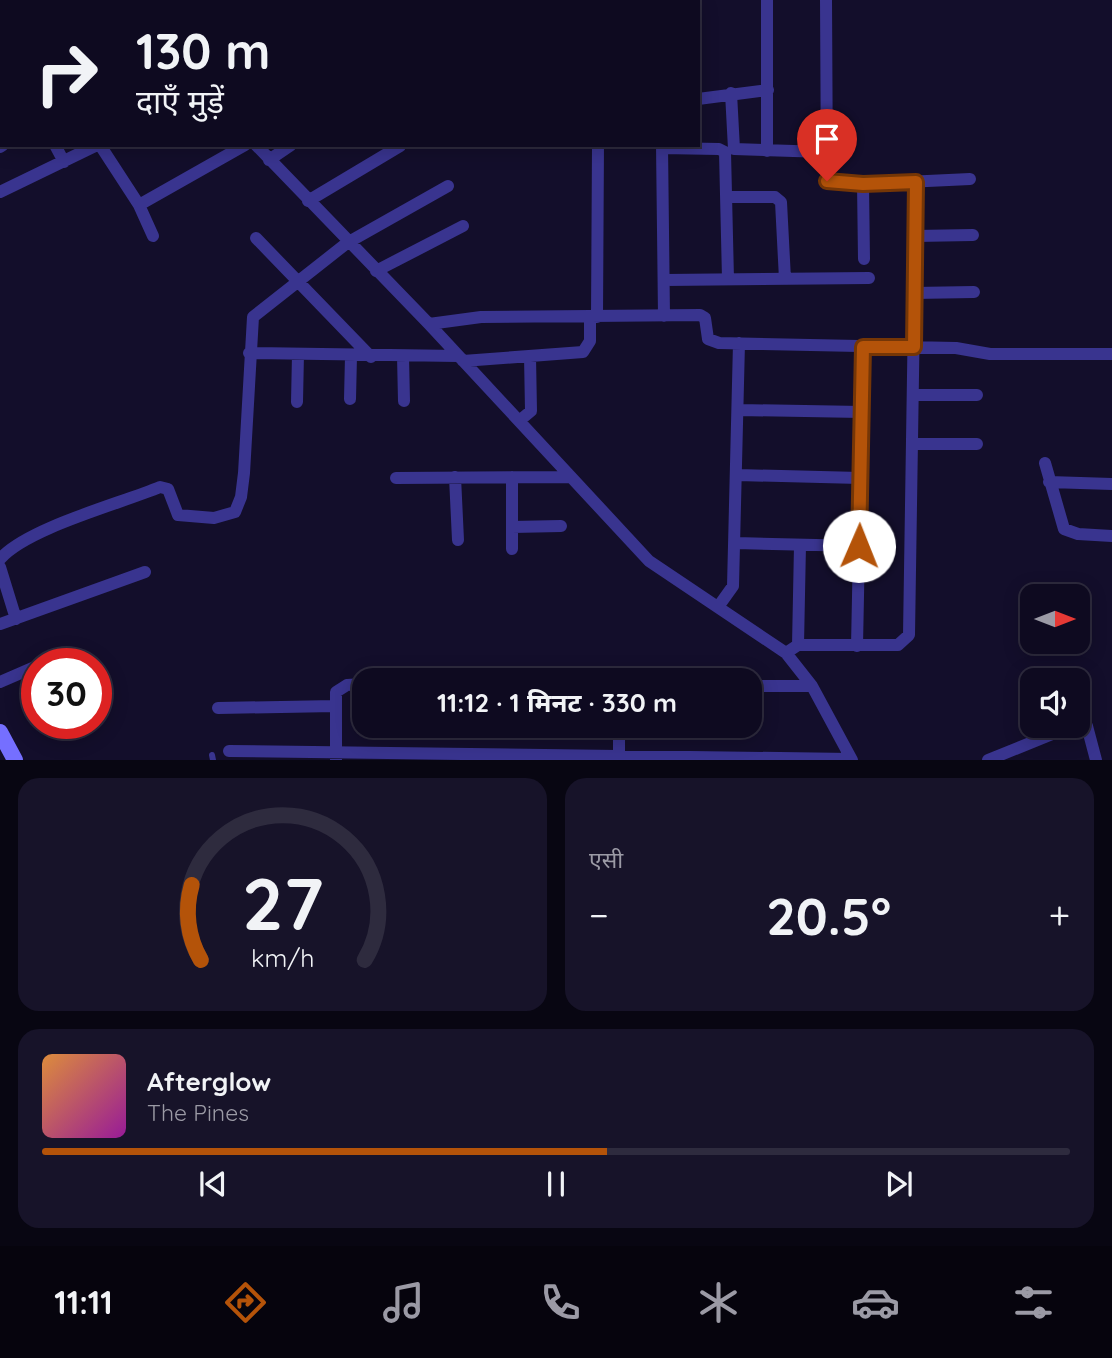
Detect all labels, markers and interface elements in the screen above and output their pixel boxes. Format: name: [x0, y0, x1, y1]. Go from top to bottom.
text: 130 m: [136, 20, 270, 81]
icon: right: [21, 28, 112, 119]
text: दाएँ मुड़ें: [136, 81, 224, 121]
pin: [797, 109, 857, 181]
icon: arrive: [808, 120, 846, 158]
position arrow: [822, 509, 896, 583]
north arrow: [1020, 584, 1090, 654]
map controls: [1020, 584, 1090, 738]
speed limit sign: 30: [21, 648, 112, 739]
button: sound: [1020, 668, 1090, 738]
text: 11:12 · 1 मिनट · 330 m: [437, 686, 677, 719]
text: एसी: [589, 845, 623, 874]
text: 27: [242, 858, 323, 949]
text: 20.5°: [766, 883, 891, 948]
text: −: [589, 891, 609, 939]
text: +: [1049, 891, 1070, 939]
text: km/h: [251, 942, 314, 973]
text: Afterglow: [147, 1065, 271, 1098]
text: The Pines: [147, 1098, 249, 1127]
icon: previous: [194, 1165, 232, 1203]
icon: pause: [537, 1165, 575, 1203]
icon: next: [880, 1165, 918, 1203]
icon: directions: [221, 1278, 270, 1327]
icon: music: [379, 1278, 428, 1327]
icon: phone: [536, 1278, 585, 1327]
icon: climate: [694, 1278, 743, 1327]
icon: car: [851, 1278, 900, 1327]
icon: filters: [1009, 1278, 1058, 1327]
text: 11:11: [54, 1282, 113, 1322]

